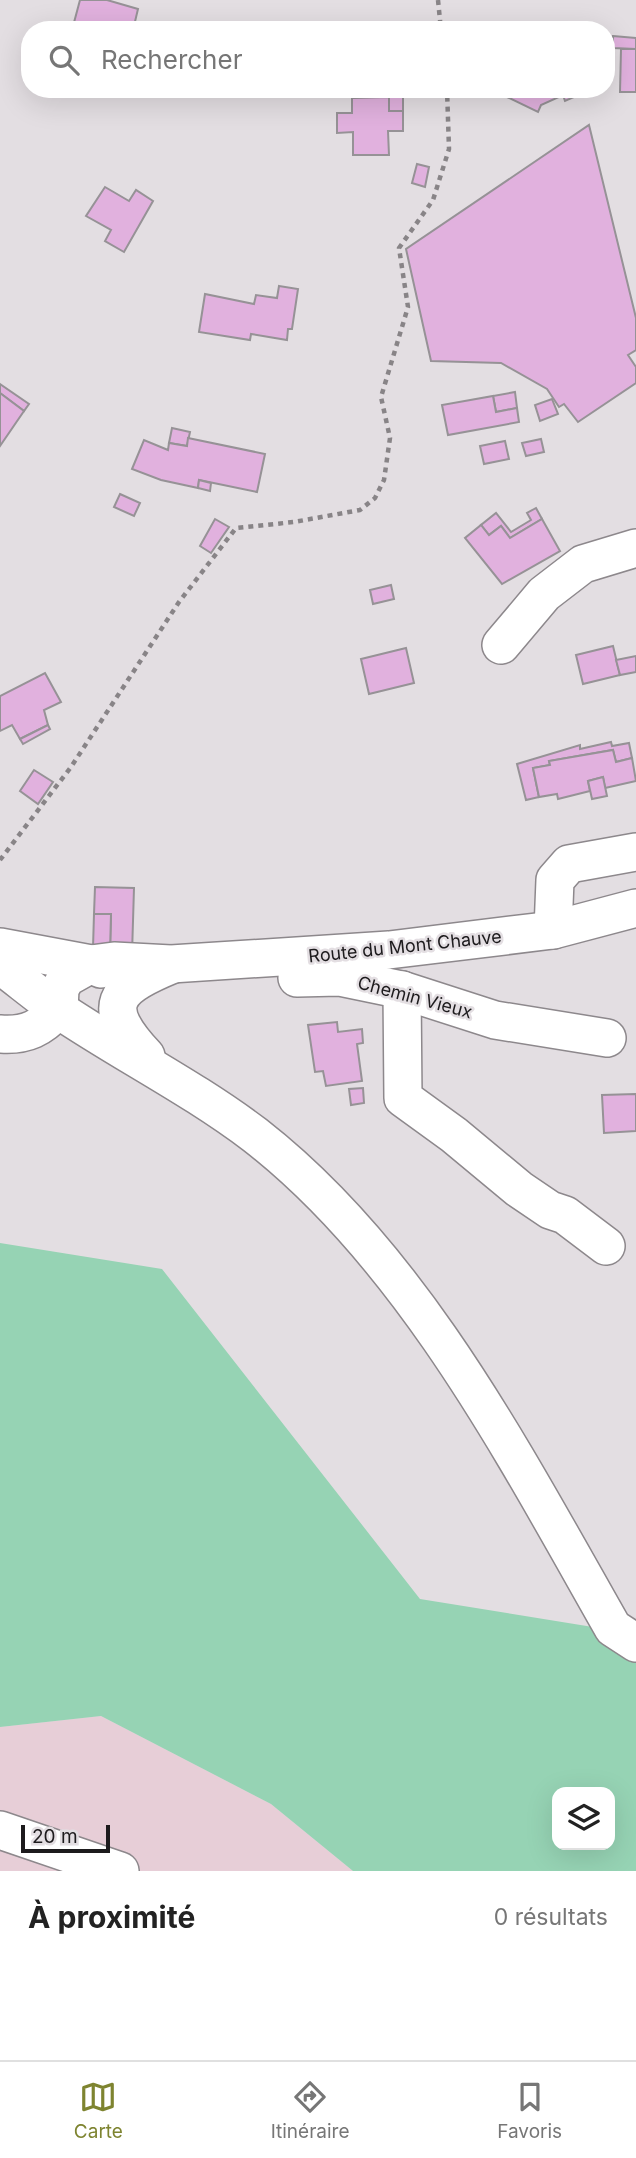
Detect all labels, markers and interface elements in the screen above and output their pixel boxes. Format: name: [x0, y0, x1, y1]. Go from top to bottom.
search box: [21, 21, 615, 98]
icon: search: [45, 41, 83, 79]
text: Rechercher: [101, 44, 242, 75]
street label: Route du Mont Chauve: [307, 925, 503, 967]
street label: Chemin Vieux: [355, 972, 475, 1022]
map controls: [552, 1787, 615, 1850]
button: layers: [552, 1787, 615, 1850]
scale bar: [21, 1822, 110, 1854]
text: 20 m: [32, 1825, 78, 1848]
text: À proximité: [28, 1899, 195, 1935]
text: 0 résultats: [494, 1903, 608, 1931]
tab: Carte: [74, 2078, 123, 2143]
tab: Itinéraire: [271, 2078, 350, 2143]
tab: Favoris: [497, 2078, 562, 2143]

